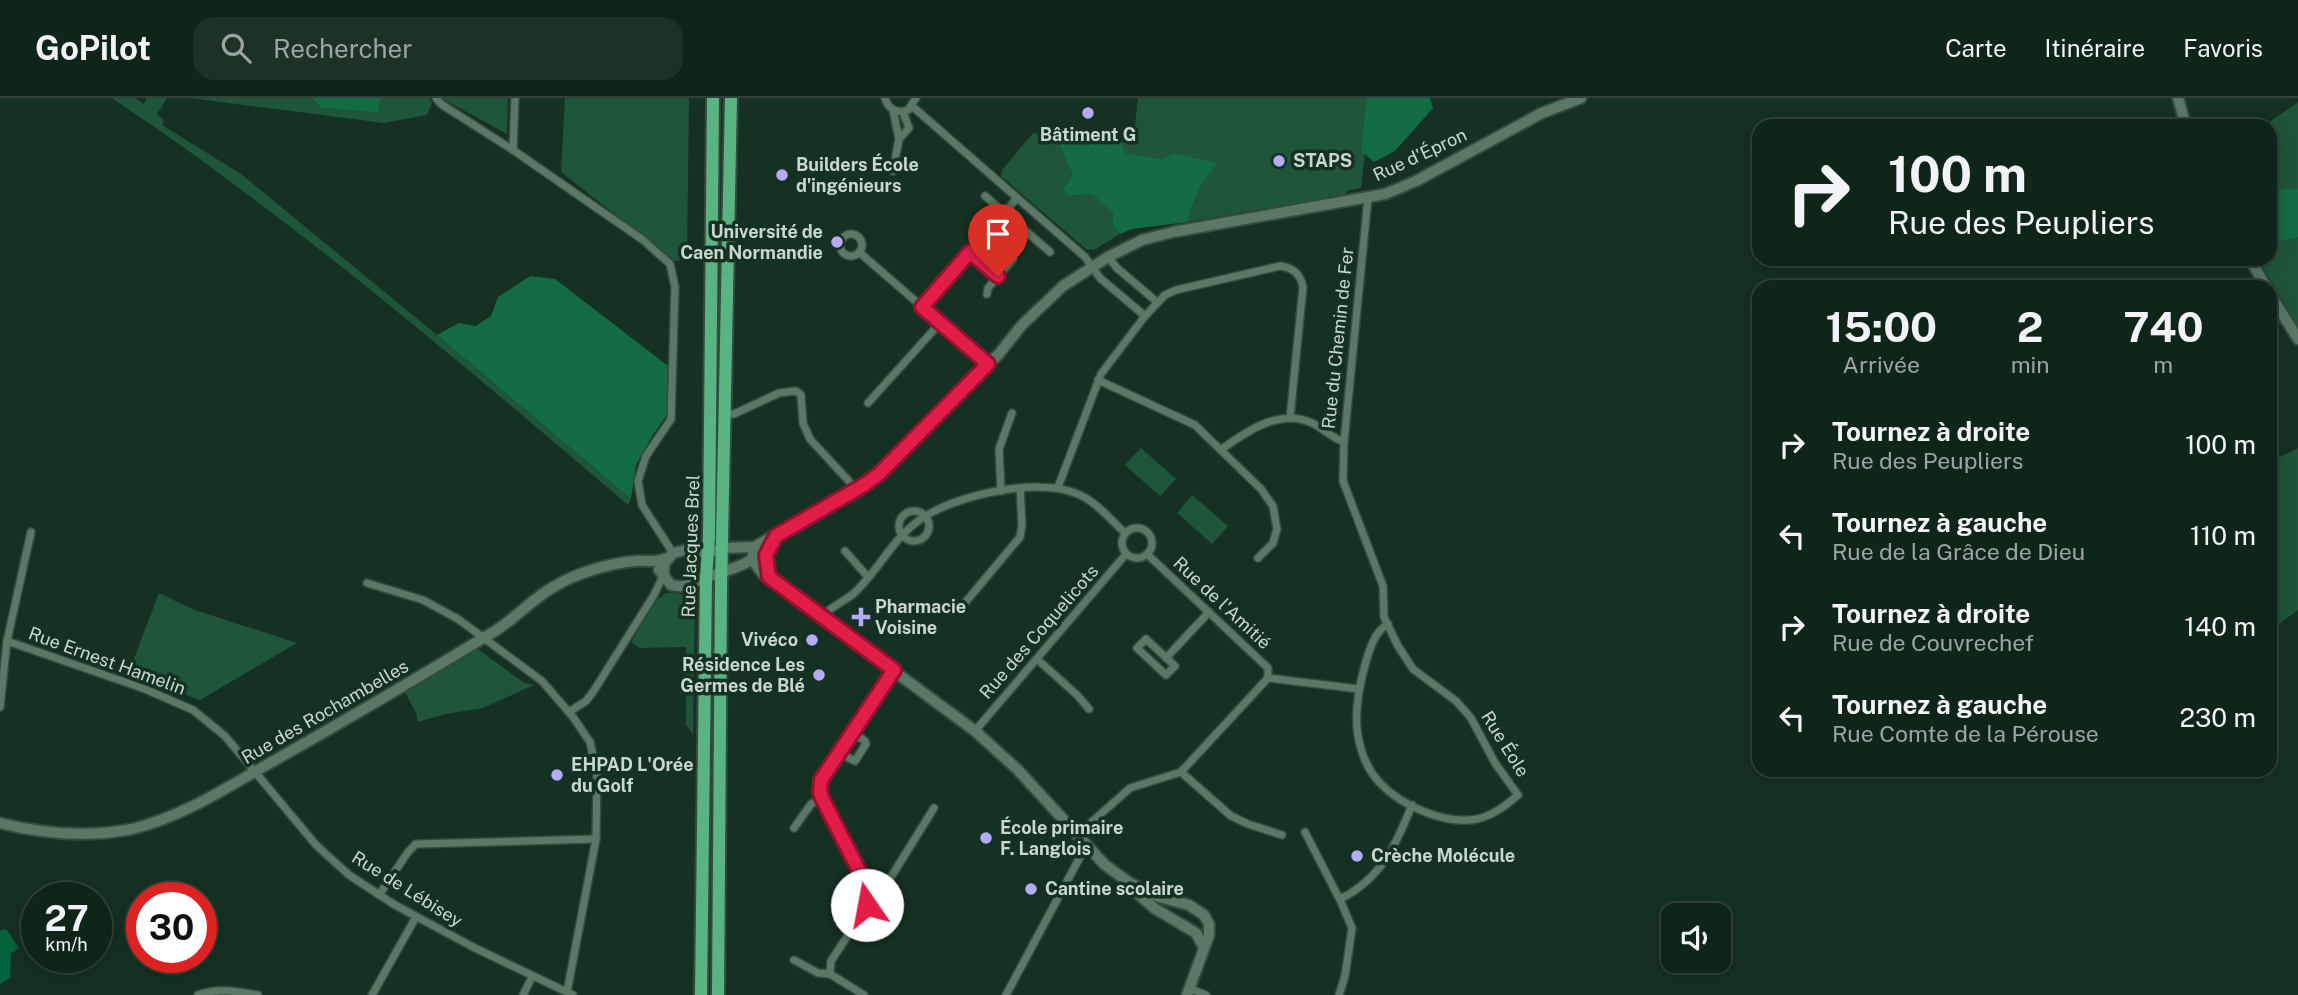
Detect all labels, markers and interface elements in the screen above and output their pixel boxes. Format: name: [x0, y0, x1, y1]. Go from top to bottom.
search box: [193, 17, 683, 80]
text: GoPilot: [35, 29, 151, 67]
icon: search: [217, 29, 255, 67]
text: Rechercher: [273, 33, 412, 64]
text: Carte: [1945, 34, 2007, 62]
text: Itinéraire: [2045, 34, 2145, 62]
text: Favoris: [2183, 34, 2263, 62]
marker: Bâtiment G: [1080, 105, 1096, 121]
street label: Rue d'Épron: [1369, 123, 1470, 185]
place label: Bâtiment G: [1040, 124, 1136, 145]
text: 100 m: [1888, 145, 2027, 203]
icon: right: [1773, 147, 1864, 238]
place label: STAPS: [1293, 150, 1352, 171]
place label: Builders École d'ingénieurs: [796, 153, 919, 196]
marker: STAPS: [1271, 153, 1287, 169]
marker: Builders École d'ingénieurs: [774, 167, 790, 183]
pin: [968, 204, 1028, 276]
text: Rue des Peupliers: [1888, 204, 2154, 241]
icon: arrive: [979, 215, 1017, 253]
place label: Université de Caen Normandie: [680, 221, 823, 263]
marker: Université de Caen Normandie: [829, 234, 845, 250]
street label: Rue du Chemin de Fer: [1318, 246, 1357, 430]
text: 15:00: [1825, 302, 1937, 351]
text: 2: [2017, 302, 2043, 351]
text: 740: [2123, 302, 2204, 351]
text: Arrivée: [1843, 351, 1920, 378]
text: min: [2011, 351, 2050, 378]
text: m: [2153, 351, 2173, 378]
text: Tournez à droite: [1832, 416, 2030, 447]
icon: right: [1773, 426, 1811, 464]
text: 100 m: [2185, 429, 2256, 460]
text: Rue des Peupliers: [1832, 447, 2023, 474]
street label: Rue Jacques Brel: [678, 474, 703, 618]
text: Tournez à gauche: [1832, 507, 2047, 538]
icon: left: [1773, 517, 1811, 555]
text: 110 m: [2190, 520, 2256, 551]
text: Rue de la Grâce de Dieu: [1832, 538, 2085, 565]
street label: Rue de l'Amitié: [1169, 552, 1275, 653]
street label: Rue des Coquelicots: [975, 561, 1102, 703]
place label: Pharmacie Voisine: [875, 596, 966, 638]
text: Tournez à droite: [1832, 598, 2030, 629]
icon: right: [1773, 608, 1811, 646]
marker: Pharmacie Voisine: [853, 609, 869, 625]
text: 140 m: [2184, 611, 2256, 642]
street label: Rue Ernest Hamelin: [26, 622, 189, 699]
place label: Vivéco: [741, 629, 798, 650]
text: Rue de Couvrechef: [1832, 629, 2034, 656]
marker: Vivéco: [804, 632, 820, 648]
place label: Résidence Les Germes de Blé: [680, 654, 805, 696]
street label: Rue des Rochambelles: [238, 655, 412, 768]
marker: Résidence Les Germes de Blé: [811, 667, 827, 683]
text: Tournez à gauche: [1832, 689, 2047, 720]
icon: left: [1773, 699, 1811, 737]
text: 230 m: [2180, 702, 2256, 733]
street label: Rue Éole: [1477, 707, 1535, 780]
text: Rue Comte de la Pérouse: [1832, 720, 2099, 747]
place label: EHPAD L'Orée du Golf: [571, 754, 694, 796]
marker: EHPAD L'Orée du Golf: [549, 767, 565, 783]
place label: École primaire F. Langlois: [1000, 816, 1123, 859]
marker: École primaire F. Langlois: [978, 830, 994, 846]
place label: Crèche Molécule: [1371, 845, 1515, 866]
street label: Rue de Lébisey: [348, 846, 467, 931]
marker: Crèche Molécule: [1349, 848, 1365, 864]
position arrow: [830, 868, 904, 942]
place label: Cantine scolaire: [1045, 878, 1184, 899]
marker: Cantine scolaire: [1023, 881, 1039, 897]
speed limit sign: 30: [126, 882, 217, 973]
text: 27: [44, 898, 89, 939]
map controls: [1661, 903, 1731, 973]
button: sound: [1661, 903, 1731, 973]
text: km/h: [45, 934, 88, 955]

